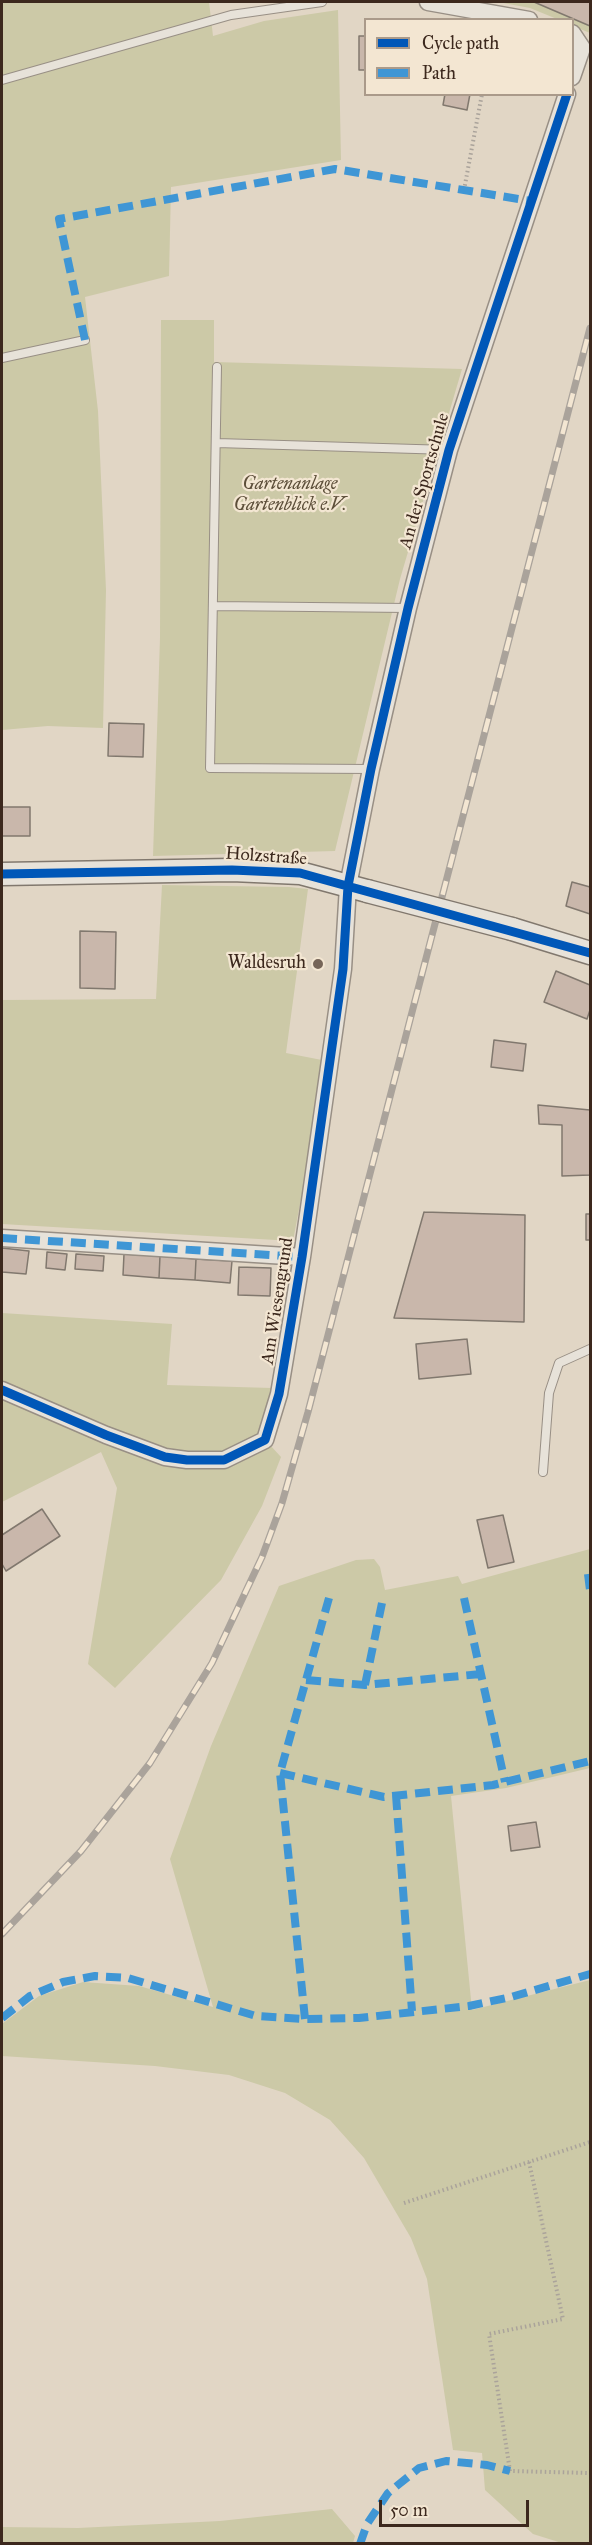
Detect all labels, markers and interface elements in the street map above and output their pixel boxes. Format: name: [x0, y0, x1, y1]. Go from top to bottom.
legend: [364, 18, 574, 96]
text: Cycle path: [422, 32, 499, 54]
text: Path: [422, 62, 456, 84]
street label: An der Sportschule: [395, 411, 455, 551]
park label: Gartenanlage Gartenblick e.V.: [234, 474, 346, 516]
street label: Holzstraße: [224, 843, 308, 871]
place label: Waldesruh: [228, 953, 306, 975]
marker: Waldesruh: [311, 957, 325, 971]
street label: Am Wiesengrund: [257, 1236, 299, 1366]
scale bar: [382, 2488, 532, 2526]
text: 50 m: [390, 2499, 428, 2521]

